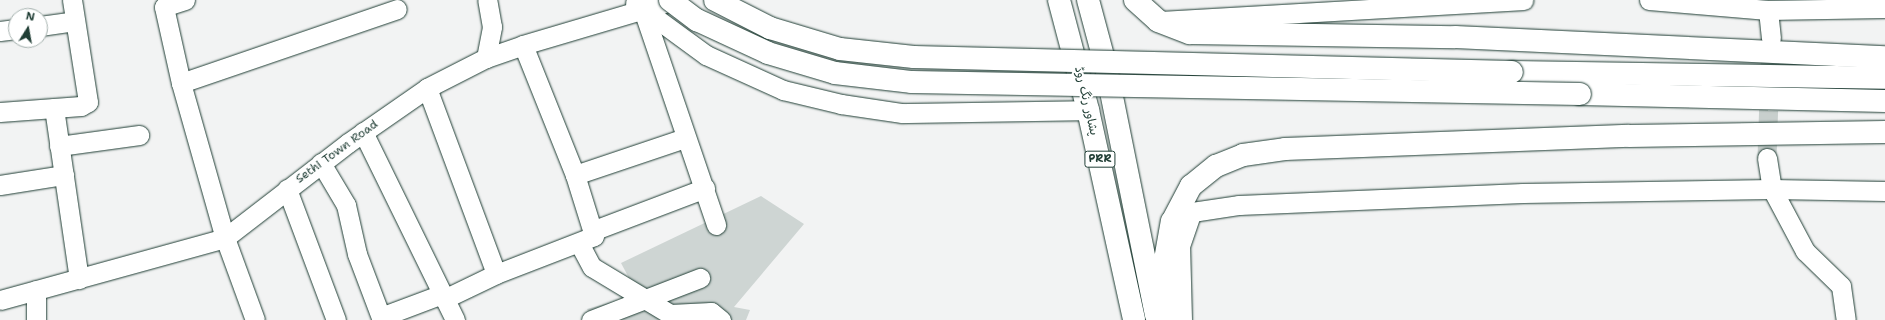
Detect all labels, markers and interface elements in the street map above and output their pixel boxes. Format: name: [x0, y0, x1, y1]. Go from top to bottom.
north arrow: [8, 8, 48, 48]
text: N: [24, 9, 36, 25]
street label: پشاور رنگ روڈ: [1071, 65, 1101, 137]
street label: Sethi Town Road: [293, 117, 381, 187]
road number: PRR: [1084, 150, 1116, 168]

